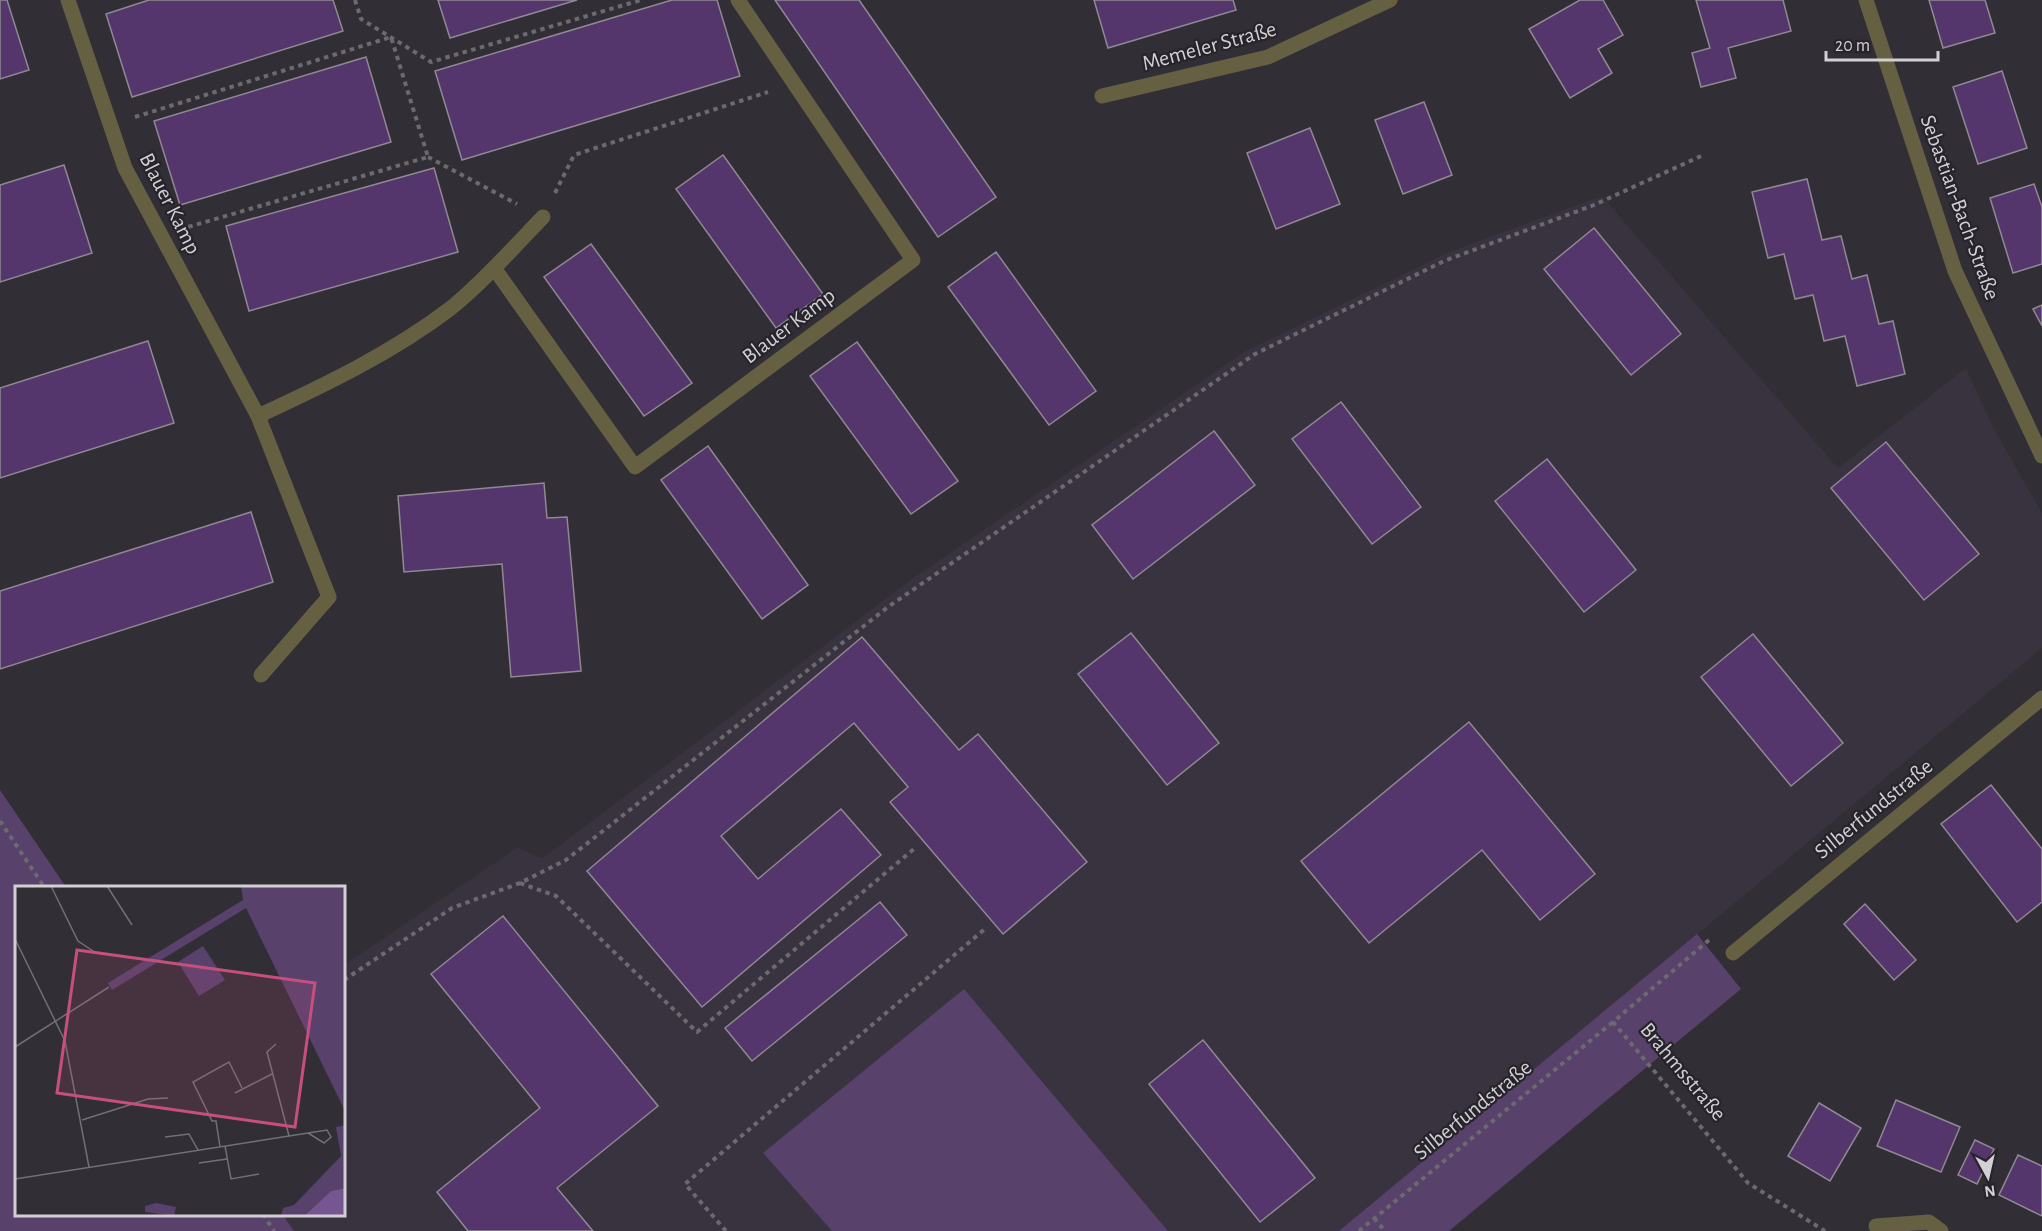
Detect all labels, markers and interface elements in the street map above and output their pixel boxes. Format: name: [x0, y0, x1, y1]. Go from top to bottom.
street label: Memeler Straße: [1140, 17, 1279, 74]
scale bar: [1826, 24, 1938, 62]
text: 20 m: [1835, 37, 1870, 55]
street label: Sebastian-Bach-Straße: [1916, 112, 2004, 303]
street label: Blauer Kamp: [135, 149, 205, 257]
street label: Blauer Kamp: [738, 284, 839, 368]
street label: Silberfundstraße: [1810, 755, 1937, 863]
inset map: [15, 886, 345, 1216]
street label: Brahmsstraße: [1636, 1019, 1730, 1125]
street label: Silberfundstraße: [1409, 1056, 1536, 1164]
north arrow: [1958, 1147, 2018, 1207]
text: N: [1983, 1182, 1997, 1200]

